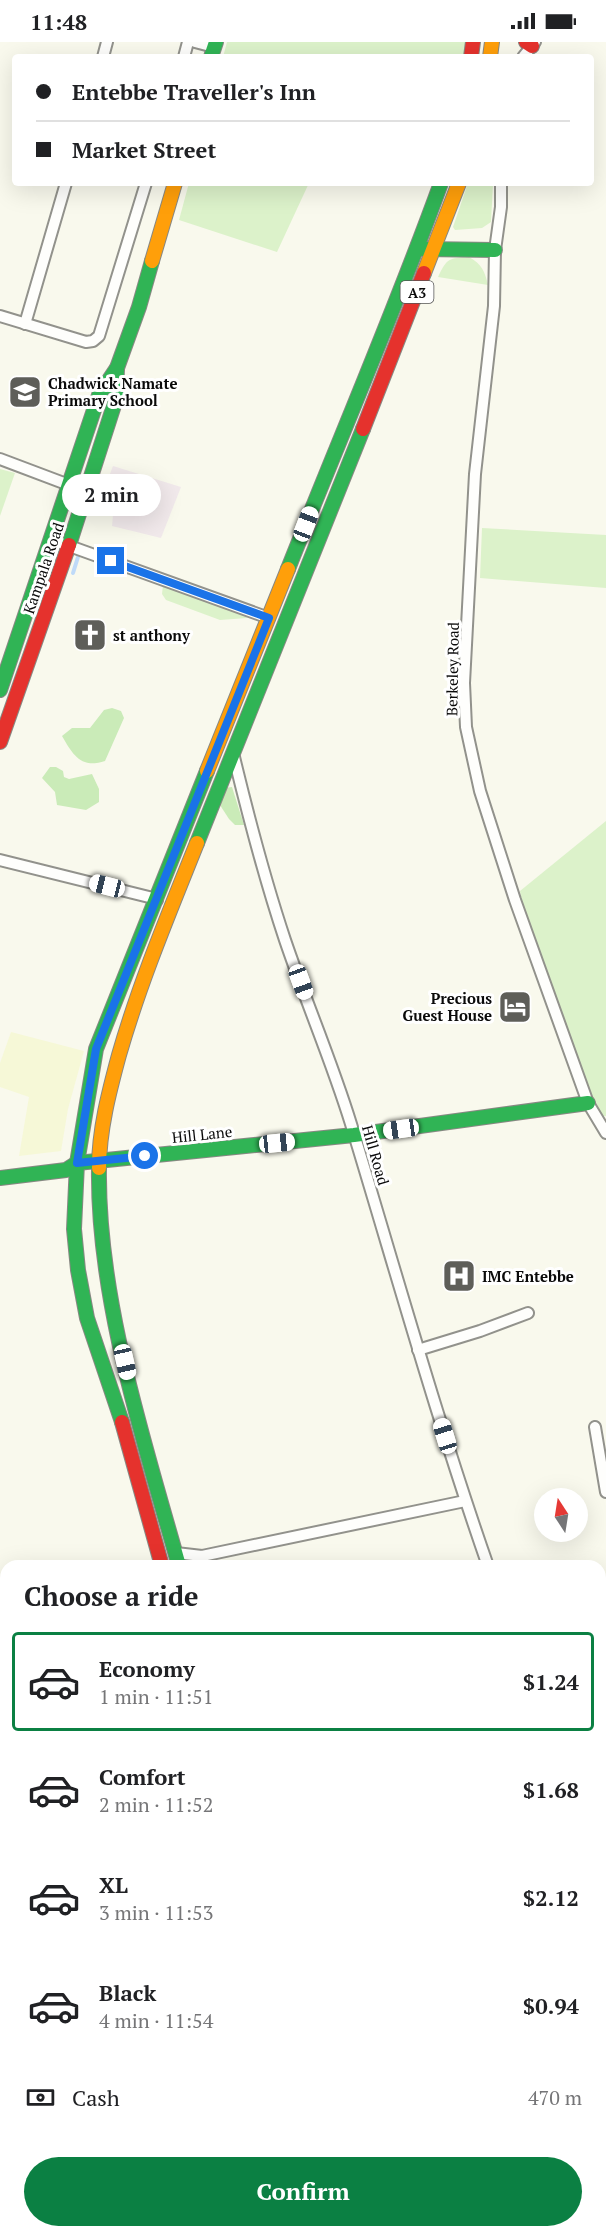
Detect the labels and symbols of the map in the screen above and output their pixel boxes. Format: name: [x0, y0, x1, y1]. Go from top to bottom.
road number: A3: [400, 281, 434, 303]
place label: Chadwick Namate Primary School: [48, 373, 178, 410]
school or university icon: Chadwick Namate Primary School: [7, 374, 43, 410]
callout: 2 min: [62, 474, 160, 516]
car: [291, 504, 321, 544]
street label: Kampala Road: [18, 520, 68, 616]
route end: [97, 547, 124, 574]
church icon: st anthony: [72, 617, 108, 653]
street label: Berkeley Road: [441, 622, 463, 716]
place label: st anthony: [113, 625, 191, 645]
car: [87, 873, 127, 899]
car: [286, 962, 316, 1002]
place label: Precious Guest House: [403, 988, 492, 1025]
hotel icon: Precious Guest House: [497, 989, 533, 1025]
car: [382, 1118, 420, 1140]
street label: Hill Lane: [171, 1121, 233, 1147]
street label: Hill Road: [358, 1123, 394, 1187]
car: [258, 1132, 296, 1154]
route start: [131, 1142, 158, 1169]
hospital icon: IMC Entebbe: [441, 1258, 477, 1294]
place label: IMC Entebbe: [482, 1266, 574, 1286]
car: [112, 1342, 138, 1382]
car: [431, 1416, 459, 1456]
north arrow: [534, 1488, 588, 1542]

